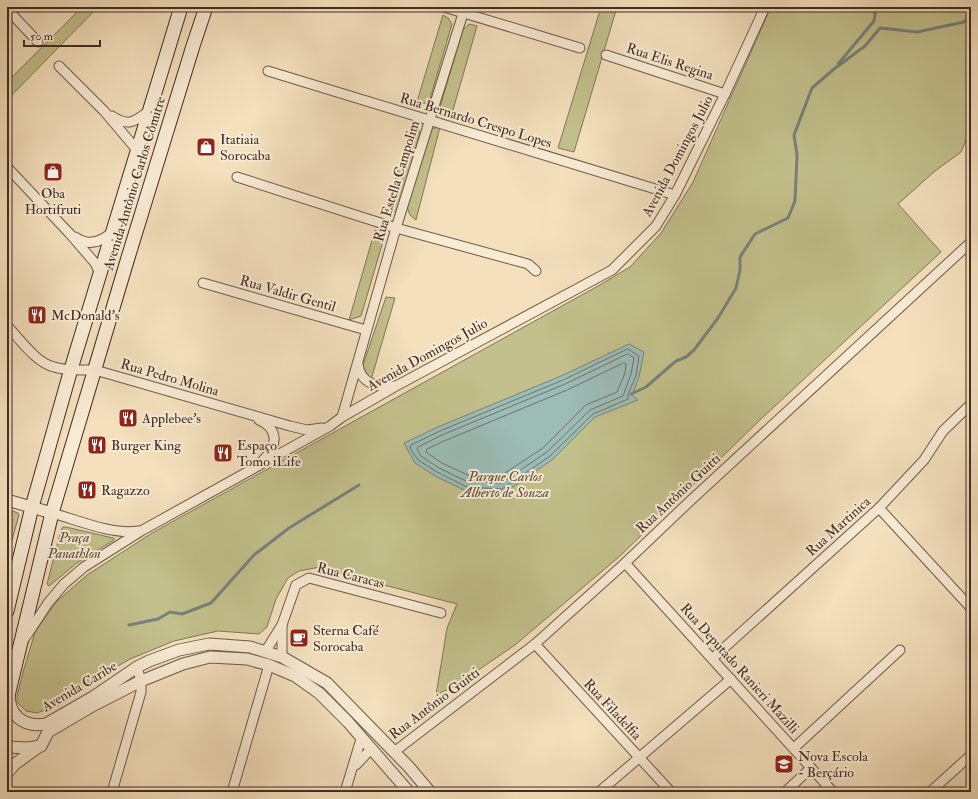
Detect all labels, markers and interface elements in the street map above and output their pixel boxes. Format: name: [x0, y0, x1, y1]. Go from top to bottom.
scale bar: [24, 22, 100, 48]
text: 50 m: [30, 29, 54, 44]
street label: Rua Elis Regina: [624, 39, 716, 84]
street label: Rua Bernardo Crespo Lopes: [397, 89, 554, 153]
street label: Avenida Domingos Julio: [638, 93, 717, 221]
street label: Avenida Antônio Carlos Cômitre: [100, 94, 169, 273]
street label: Rua Estella Campolim: [370, 118, 424, 244]
place label: Itatiaia Sorocaba: [220, 131, 271, 164]
shop icon: Itatiaia Sorocaba: [195, 136, 217, 158]
shop icon: Oba Hortifruti: [42, 161, 64, 183]
place label: Oba Hortifruti: [25, 185, 82, 218]
street label: Rua Valdir Gentil: [238, 272, 338, 315]
restaurant icon: McDonald's: [26, 304, 48, 326]
place label: McDonald's: [51, 307, 120, 324]
street label: Avenida Domingos Julio: [363, 314, 491, 395]
street label: Rua Pedro Molina: [119, 355, 221, 400]
restaurant icon: Applebee's: [117, 407, 139, 429]
place label: Applebee's: [141, 410, 201, 428]
restaurant icon: Burger King: [86, 434, 108, 456]
place label: Burger King: [111, 437, 182, 454]
place label: Espaço Tomo iLife: [237, 437, 301, 470]
restaurant icon: Espaço Tomo iLife: [212, 442, 234, 464]
street label: Rua Antônio Guitti: [633, 450, 724, 537]
park label: Parque Carlos Alberto de Souza: [459, 468, 550, 501]
restaurant icon: Ragazzo: [76, 479, 98, 501]
place label: Ragazzo: [101, 482, 150, 499]
street label: Rua Martinica: [803, 493, 874, 560]
park label: Praça Panathlon: [46, 529, 101, 562]
street label: Rua Caracas: [315, 559, 387, 592]
street label: Rua Deputado Ranieri Mazilli: [676, 600, 803, 738]
place label: Sterna Café Sorocaba: [313, 622, 379, 655]
cafe icon: Sterna Café Sorocaba: [288, 627, 310, 649]
street label: Avenida Caribe: [38, 657, 120, 716]
street label: Rua Antônio Guitti: [386, 664, 483, 743]
street label: Rua Filadelfia: [580, 675, 645, 744]
place label: Nova Escola - Berçário: [798, 748, 868, 781]
school or university icon: Nova Escola - Berçário: [773, 753, 795, 775]

